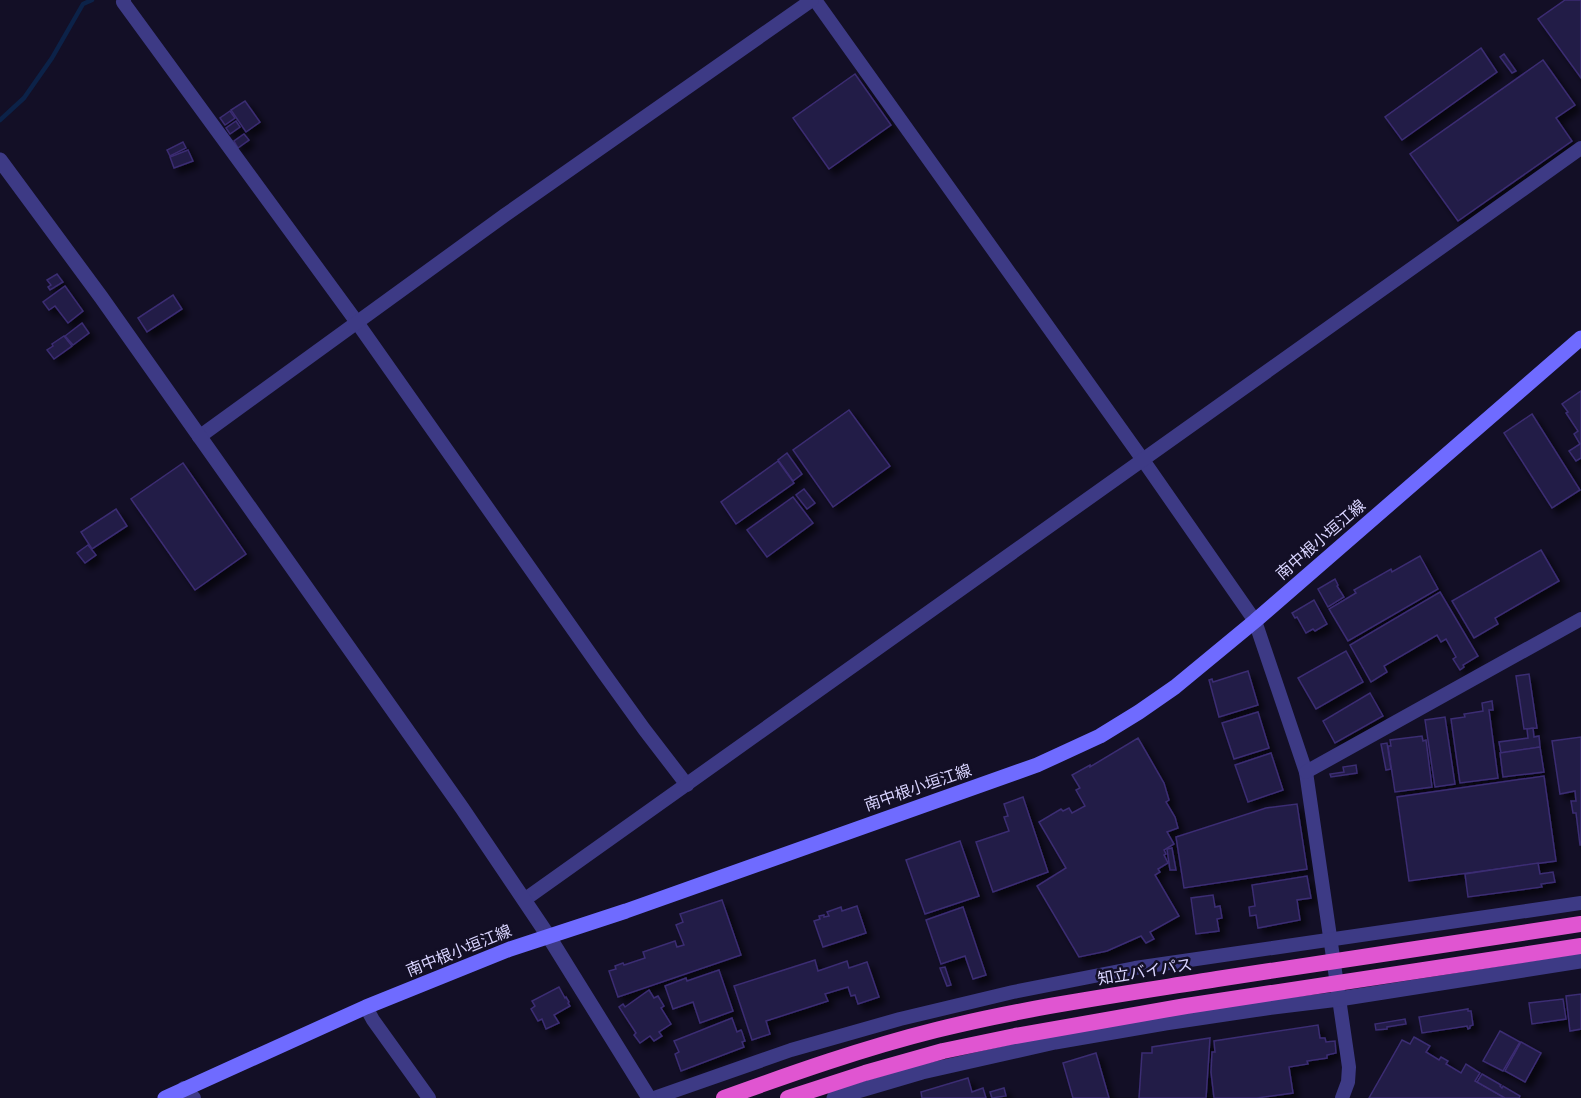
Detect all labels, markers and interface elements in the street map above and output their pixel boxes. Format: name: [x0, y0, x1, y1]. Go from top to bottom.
street label: 南中根小垣江線: [1272, 495, 1370, 585]
street label: 南中根小垣江線: [861, 759, 975, 817]
street label: 南中根小垣江線: [403, 920, 515, 982]
street label: 知立バイパス: [1096, 954, 1194, 990]

